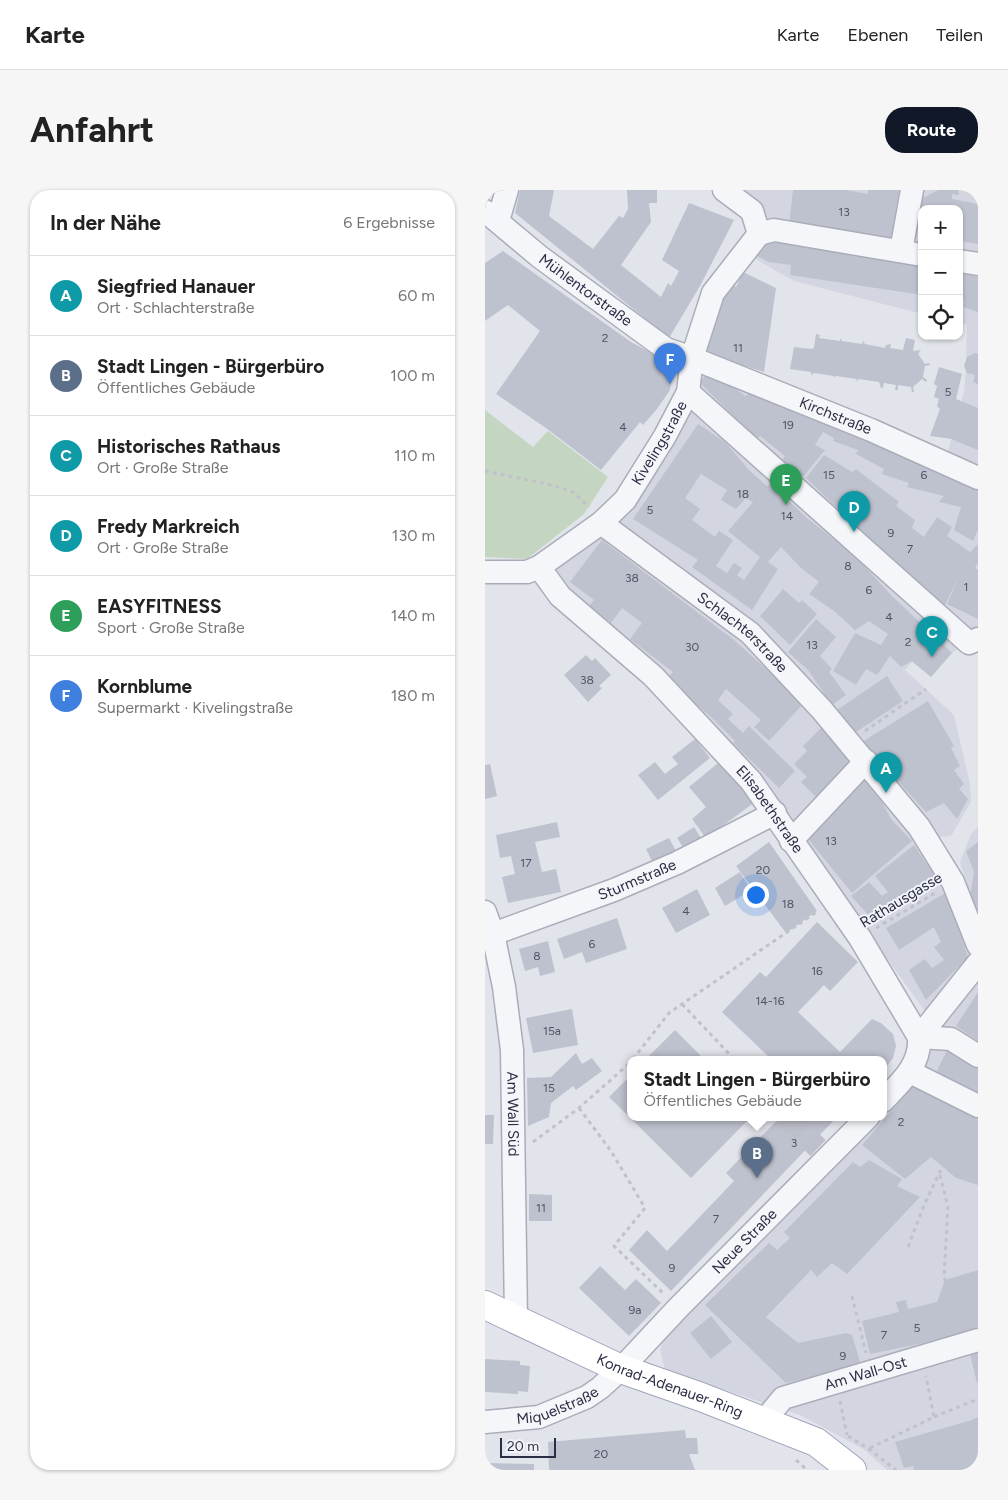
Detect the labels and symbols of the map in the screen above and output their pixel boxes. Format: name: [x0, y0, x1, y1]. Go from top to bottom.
house number: 13: [838, 205, 850, 219]
street label: Mühlentorstraße: [535, 250, 636, 330]
house number: 2: [602, 331, 608, 345]
house number: 11: [733, 341, 743, 355]
pin: F: [654, 343, 686, 384]
house number: 5: [945, 385, 952, 399]
street label: Kirchstraße: [797, 393, 874, 438]
street label: Kivelingstraße: [628, 398, 691, 488]
house number: 19: [782, 418, 794, 432]
house number: 4: [619, 420, 627, 434]
pin: E: [770, 464, 802, 505]
house number: 15: [823, 468, 835, 482]
house number: 6: [921, 468, 928, 482]
house number: 18: [737, 487, 749, 501]
pin: D: [838, 491, 870, 532]
house number: 5: [647, 503, 654, 517]
house number: 14: [781, 509, 794, 523]
house number: 9: [888, 526, 895, 540]
house number: 7: [907, 542, 914, 556]
house number: 8: [844, 559, 852, 573]
house number: 38: [625, 571, 639, 585]
house number: 1: [964, 580, 968, 594]
house number: 6: [866, 583, 873, 597]
street label: Schlachterstraße: [694, 588, 791, 676]
house number: 4: [885, 610, 893, 624]
pin: C: [916, 616, 948, 657]
house number: 2: [905, 635, 911, 649]
house number: 13: [806, 638, 818, 652]
house number: 30: [685, 640, 699, 654]
house number: 38: [580, 673, 594, 687]
pin: A: [870, 752, 902, 793]
street label: Elisabethstraße: [732, 762, 807, 856]
house number: 13: [825, 834, 837, 848]
street label: Sturmstraße: [596, 855, 679, 904]
house number: 17: [520, 856, 532, 870]
house number: 20: [756, 863, 771, 877]
street label: Rathausgasse: [857, 868, 945, 932]
your location: [743, 882, 769, 908]
house number: 18: [782, 897, 794, 911]
house number: 4: [682, 904, 690, 918]
house number: 6: [589, 937, 596, 951]
house number: 8: [533, 949, 541, 963]
house number: 16: [811, 964, 823, 978]
house number: 14-16: [755, 994, 785, 1008]
house number: 15a: [543, 1024, 561, 1038]
street label: Am Wall Süd: [503, 1071, 523, 1156]
house number: 15: [543, 1081, 555, 1095]
house number: 2: [898, 1115, 904, 1129]
house number: 3: [791, 1136, 797, 1150]
pin: B: [741, 1137, 773, 1178]
house number: 11: [536, 1201, 546, 1215]
street label: Neue Straße: [708, 1205, 781, 1278]
house number: 7: [713, 1212, 720, 1226]
house number: 9: [669, 1261, 676, 1275]
house number: 9a: [629, 1303, 641, 1317]
house number: 5: [914, 1321, 921, 1335]
house number: 7: [881, 1328, 888, 1342]
house number: 9: [840, 1349, 847, 1363]
street label: Konrad-Adenauer-Ring: [594, 1350, 746, 1422]
street label: Am Wall-Ost: [822, 1353, 909, 1394]
street label: Miquelstraße: [516, 1383, 602, 1428]
scale bar: [500, 1435, 556, 1458]
house number: 20: [594, 1447, 609, 1461]

